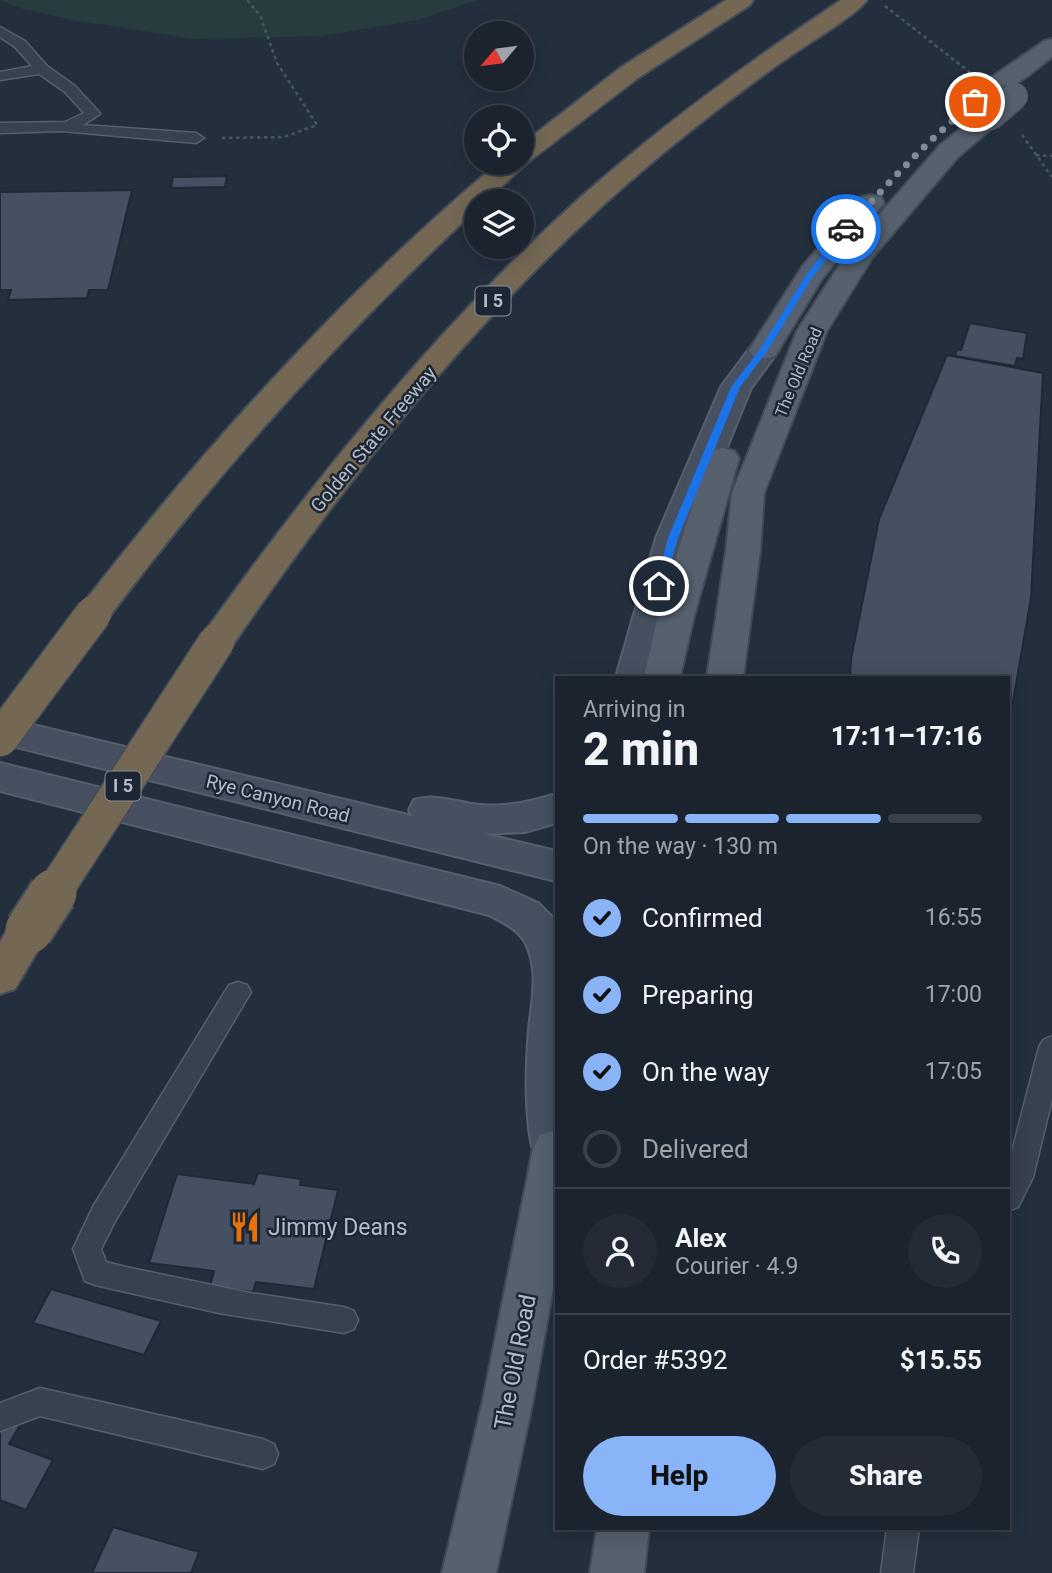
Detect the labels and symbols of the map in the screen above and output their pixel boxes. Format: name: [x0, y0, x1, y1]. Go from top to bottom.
north arrow: [464, 21, 534, 91]
pin: [945, 72, 1005, 132]
courier: [811, 194, 881, 264]
road number: I 5: [476, 286, 510, 316]
street label: The Old Road: [771, 325, 826, 420]
street label: Golden State Freeway: [306, 362, 441, 517]
pin: [629, 556, 689, 616]
street label: Rye Canyon Road: [204, 770, 352, 827]
road number: I 5: [106, 772, 140, 800]
restaurant icon: Jimmy Deans: [228, 1210, 262, 1244]
place label: Jimmy Deans: [268, 1214, 408, 1241]
street label: The Old Road: [489, 1292, 542, 1432]

